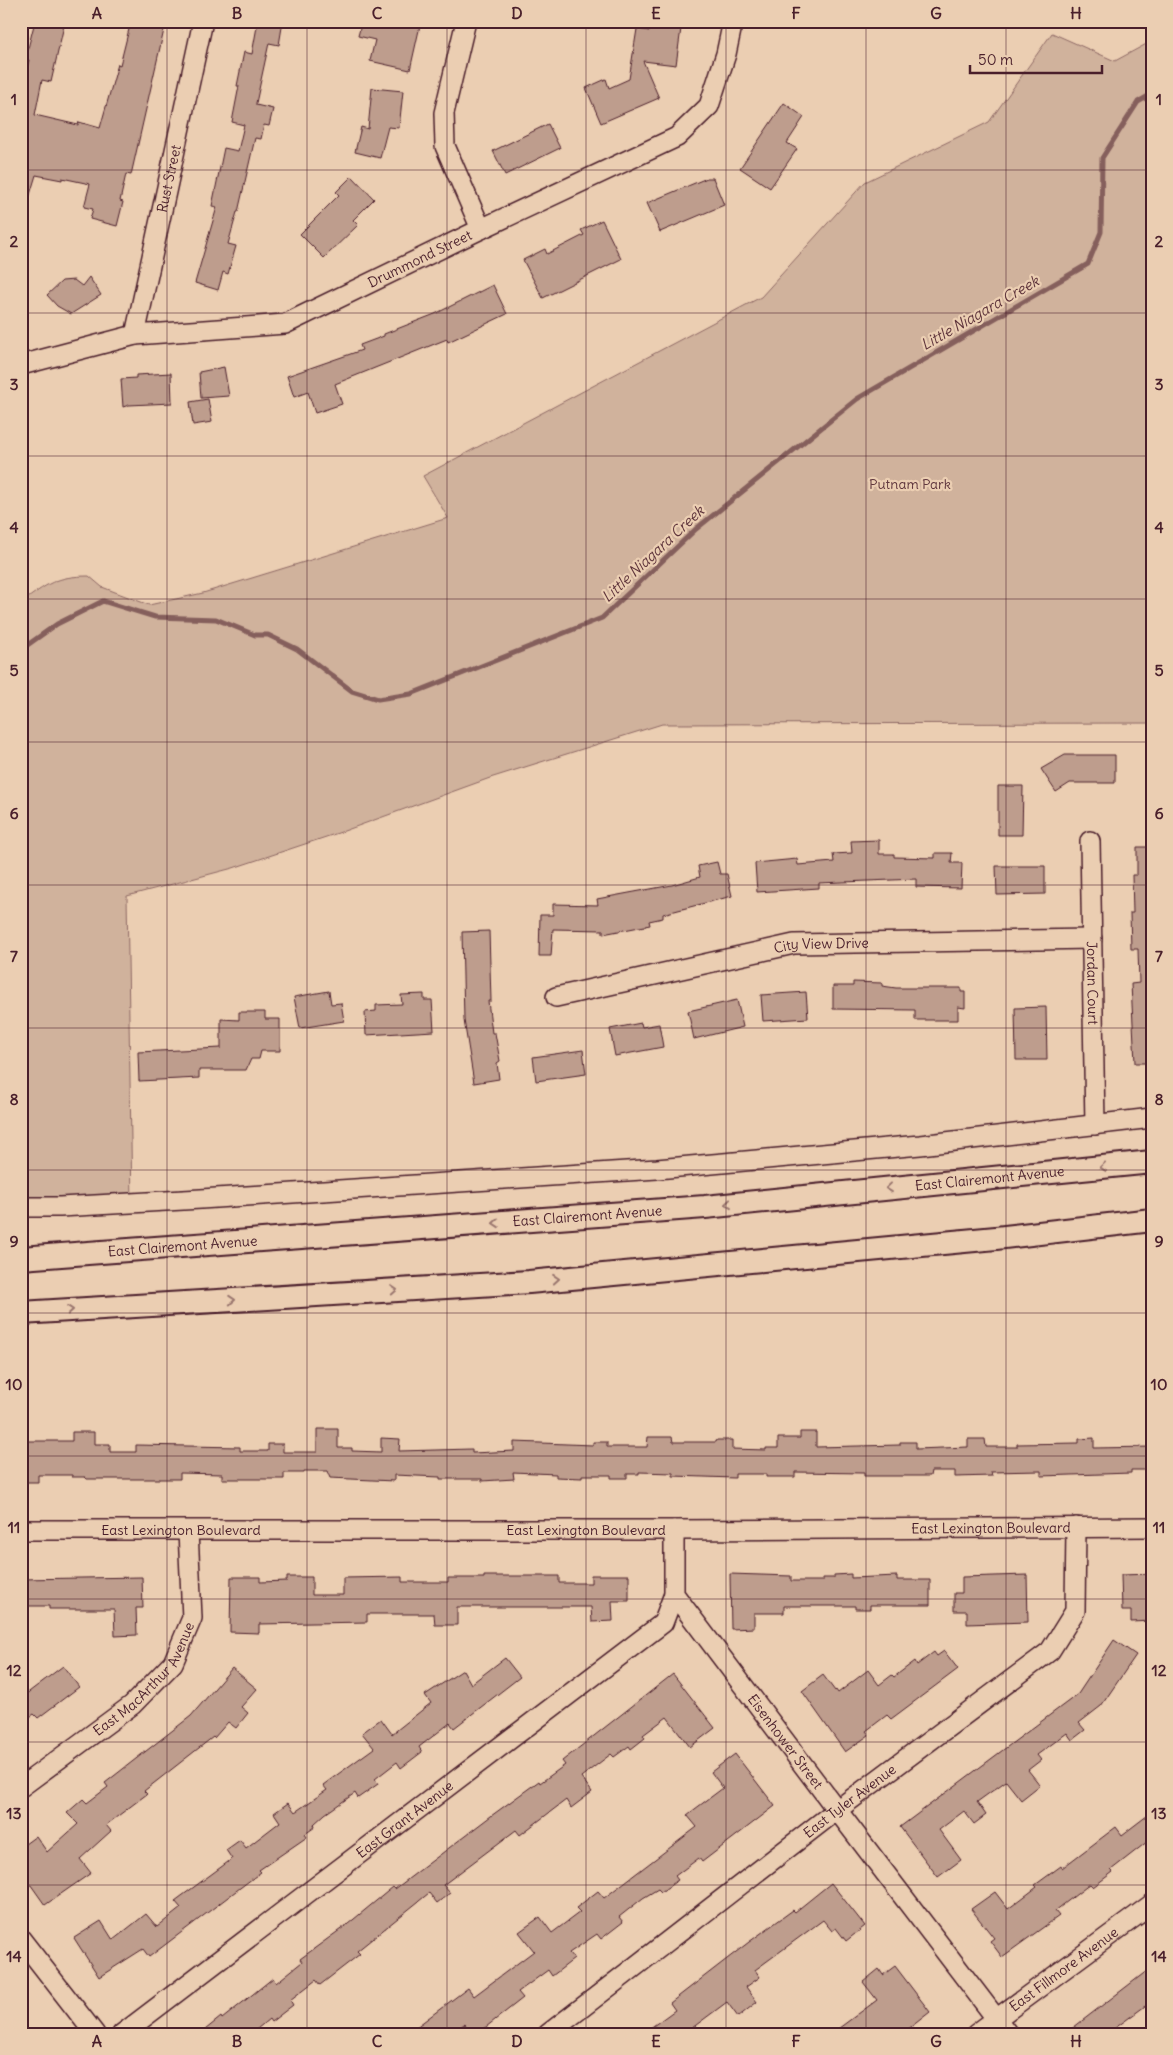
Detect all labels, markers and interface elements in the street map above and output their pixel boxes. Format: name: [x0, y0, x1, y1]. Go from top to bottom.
text: A: [92, 3, 102, 23]
text: B: [232, 3, 243, 23]
text: C: [372, 3, 383, 23]
text: D: [511, 3, 523, 23]
text: E: [651, 3, 661, 23]
text: F: [791, 3, 801, 23]
text: G: [930, 3, 942, 23]
text: H: [1070, 3, 1082, 23]
scale bar: [970, 42, 1103, 74]
text: 50 m: [978, 50, 1013, 69]
text: 1: [11, 89, 17, 109]
text: 1: [1156, 89, 1162, 109]
street label: Rust Street: [153, 143, 185, 214]
street label: Drummond Street: [365, 226, 475, 292]
text: 2: [10, 231, 19, 251]
text: 2: [1155, 231, 1164, 251]
water label: Little Niagara Creek: [917, 270, 1043, 354]
text: 3: [9, 374, 19, 394]
text: 3: [1154, 374, 1164, 394]
park label: Putnam Park: [869, 475, 951, 493]
water label: Little Niagara Creek: [598, 500, 709, 606]
text: 4: [9, 517, 19, 537]
text: 4: [1154, 517, 1164, 537]
text: 5: [9, 660, 19, 680]
text: 5: [1154, 660, 1164, 680]
text: 6: [9, 803, 19, 823]
text: 6: [1154, 803, 1164, 823]
street label: City View Drive: [772, 934, 869, 957]
street label: Jordan Court: [1083, 941, 1102, 1025]
text: 7: [10, 946, 18, 966]
text: 7: [1155, 946, 1163, 966]
text: 8: [9, 1089, 19, 1109]
text: 8: [1154, 1089, 1164, 1109]
one-way arrow: [1099, 1161, 1107, 1172]
street label: East Clairemont Avenue: [914, 1162, 1065, 1195]
one-way arrow: [885, 1182, 893, 1193]
one-way arrow: [723, 1199, 731, 1210]
street label: East Clairemont Avenue: [512, 1201, 663, 1230]
one-way arrow: [492, 1217, 500, 1228]
text: 9: [9, 1231, 19, 1251]
street label: East Clairemont Avenue: [107, 1231, 258, 1261]
text: 9: [1154, 1231, 1164, 1251]
one-way arrow: [553, 1274, 561, 1285]
one-way arrow: [391, 1284, 399, 1295]
one-way arrow: [228, 1295, 236, 1306]
one-way arrow: [66, 1305, 74, 1316]
text: 10: [6, 1374, 22, 1394]
text: 10: [1151, 1374, 1167, 1394]
text: 11: [8, 1517, 20, 1537]
text: 11: [1153, 1517, 1165, 1537]
street label: East Lexington Boulevard: [911, 1519, 1071, 1538]
street label: East Lexington Boulevard: [101, 1521, 261, 1539]
street label: East Lexington Boulevard: [506, 1521, 666, 1539]
street label: East MacArthur Avenue: [89, 1619, 198, 1740]
text: 12: [6, 1660, 22, 1680]
text: 12: [1151, 1660, 1167, 1680]
street label: Eisenhower Street: [744, 1691, 827, 1793]
street label: East Tyler Avenue: [800, 1760, 899, 1842]
street label: East Grant Avenue: [353, 1777, 457, 1862]
text: 13: [6, 1803, 22, 1823]
text: 13: [1151, 1803, 1167, 1823]
street label: East Fillmore Avenue: [1006, 1923, 1122, 2015]
text: 14: [6, 1946, 22, 1966]
text: 14: [1151, 1946, 1167, 1966]
text: A: [92, 2031, 102, 2051]
text: B: [232, 2031, 243, 2051]
text: C: [372, 2031, 383, 2051]
text: D: [511, 2031, 523, 2051]
text: E: [651, 2031, 661, 2051]
text: F: [791, 2031, 801, 2051]
text: G: [930, 2031, 942, 2051]
text: H: [1070, 2031, 1082, 2051]

